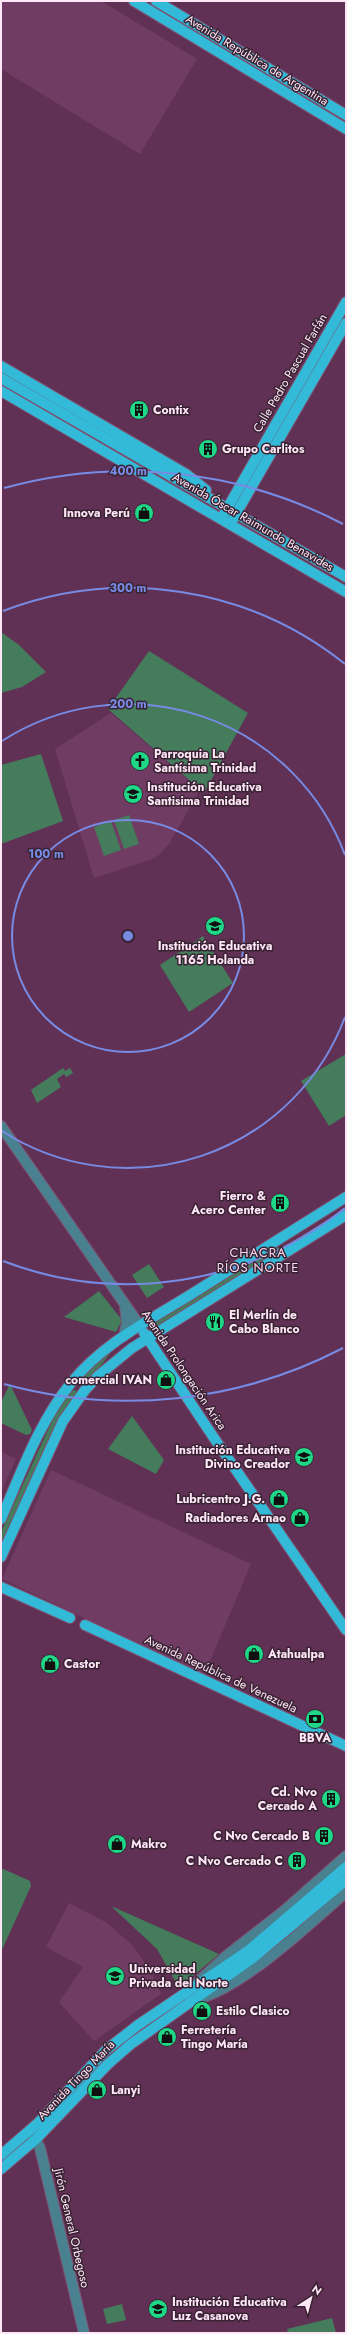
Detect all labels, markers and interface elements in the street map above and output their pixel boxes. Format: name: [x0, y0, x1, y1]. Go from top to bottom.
street label: Avenida República de Argentina: [182, 10, 332, 110]
street label: Calle Pedro Pascual Farfán: [249, 310, 331, 436]
building icon: Contix: [128, 399, 150, 421]
place label: Contix: [153, 401, 190, 419]
building icon: Grupo Carlitos: [197, 438, 219, 460]
place label: Grupo Carlitos: [222, 440, 305, 458]
text: 400 m: [109, 462, 147, 480]
street label: Avenida Óscar Raimundo Benavides: [169, 468, 337, 576]
shop icon: Innova Perú: [133, 502, 155, 524]
place label: Innova Perú: [63, 504, 130, 522]
text: 300 m: [110, 579, 147, 597]
text: 200 m: [109, 695, 147, 713]
place label: Parroquia La Santísima Trinidad: [154, 745, 256, 777]
church icon: Parroquia La Santísima Trinidad: [129, 750, 151, 772]
place label: Institución Educativa Santisima Trinidad: [147, 778, 262, 810]
school or university icon: Institución Educativa Santisima Trinidad: [122, 783, 144, 805]
text: 100 m: [28, 845, 64, 863]
school or university icon: Institución Educativa 1165 Holanda: [204, 915, 226, 937]
centre of rings: [121, 929, 135, 943]
place label: Institución Educativa 1165 Holanda: [158, 937, 272, 969]
place label: Fierro & Acero Center: [190, 1187, 266, 1219]
building icon: Fierro & Acero Center: [269, 1192, 291, 1214]
district label: CHACRA RÍOS NORTE: [217, 1243, 299, 1277]
street label: Avenida Prolongación Arica: [137, 1306, 231, 1434]
place label: El Merlín de Cabo Blanco: [229, 1306, 300, 1338]
restaurant icon: El Merlín de Cabo Blanco: [204, 1311, 226, 1333]
shop icon: comercial IVAN: [155, 1369, 177, 1391]
place label: comercial IVAN: [65, 1371, 152, 1389]
place label: Institución Educativa Divino Creador: [175, 1441, 290, 1473]
school or university icon: Institución Educativa Divino Creador: [293, 1446, 315, 1468]
shop icon: Lubricentro J.G.: [268, 1488, 290, 1510]
place label: Lubricentro J.G.: [176, 1490, 265, 1508]
shop icon: Radiadores Arnao: [289, 1507, 311, 1529]
place label: Radiadores Arnao: [185, 1509, 286, 1527]
street label: Avenida República de Venezuela: [142, 1631, 300, 1717]
shop icon: Atahualpa: [243, 1643, 265, 1665]
place label: Atahualpa: [267, 1645, 324, 1663]
shop icon: Castor: [39, 1653, 61, 1675]
place label: Castor: [64, 1655, 100, 1673]
bank icon: BBVA: [304, 1708, 326, 1730]
place label: BBVA: [299, 1729, 331, 1747]
place label: Cd. Nvo Cercado A: [258, 1783, 317, 1815]
building icon: Cd. Nvo Cercado A: [320, 1788, 342, 1810]
building icon: C Nvo Cercado B: [313, 1825, 335, 1847]
place label: C Nvo Cercado B: [213, 1827, 310, 1845]
shop icon: Makro: [106, 1833, 128, 1855]
place label: Makro: [131, 1835, 167, 1853]
building icon: C Nvo Cercado C: [286, 1850, 308, 1872]
place label: C Nvo Cercado C: [186, 1852, 283, 1870]
place label: Universidad Privada del Norte: [129, 1960, 228, 1992]
school or university icon: Universidad Privada del Norte: [104, 1965, 126, 1987]
shop icon: Estilo Clasico: [191, 2000, 213, 2022]
place label: Estilo Clasico: [216, 2002, 290, 2020]
place label: Ferretería Tingo María: [181, 2021, 248, 2053]
shop icon: Ferretería Tingo María: [156, 2026, 178, 2048]
street label: Avenida Tingo María: [33, 2036, 119, 2124]
shop icon: Lanyi: [86, 2079, 108, 2101]
place label: Lanyi: [111, 2081, 140, 2099]
street label: Jirón General Orbegoso: [49, 2165, 95, 2290]
north arrow: [291, 2278, 331, 2318]
text: N: [309, 2281, 325, 2299]
place label: Institución Educativa Luz Casanova: [172, 2293, 287, 2325]
school or university icon: Institución Educativa Luz Casanova: [147, 2298, 169, 2320]

